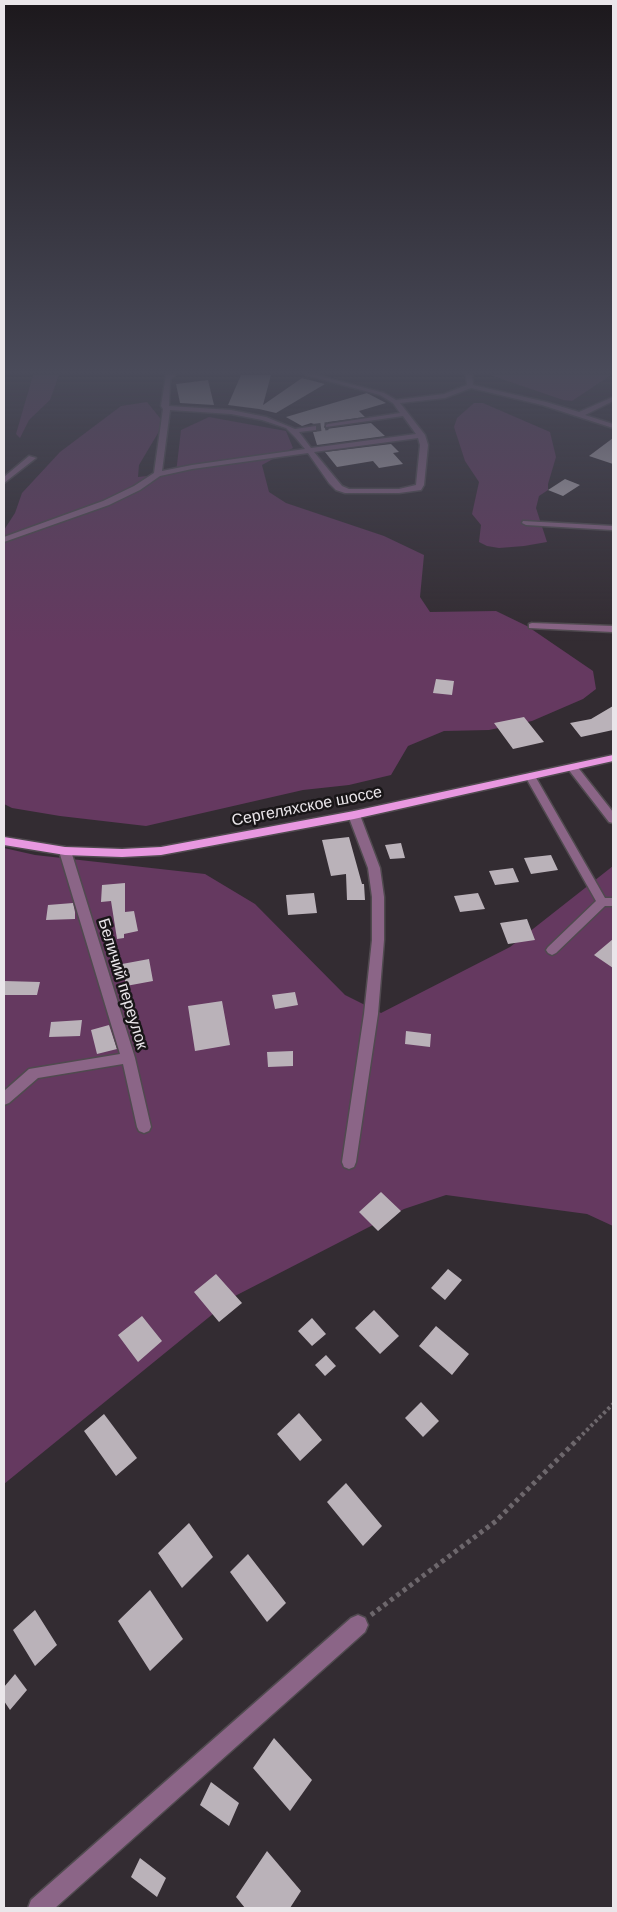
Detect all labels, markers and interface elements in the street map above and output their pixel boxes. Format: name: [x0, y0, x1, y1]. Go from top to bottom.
street label: Сергеляхское шоссе: [230, 783, 384, 831]
street label: Беличий переулок: [93, 916, 151, 1052]

